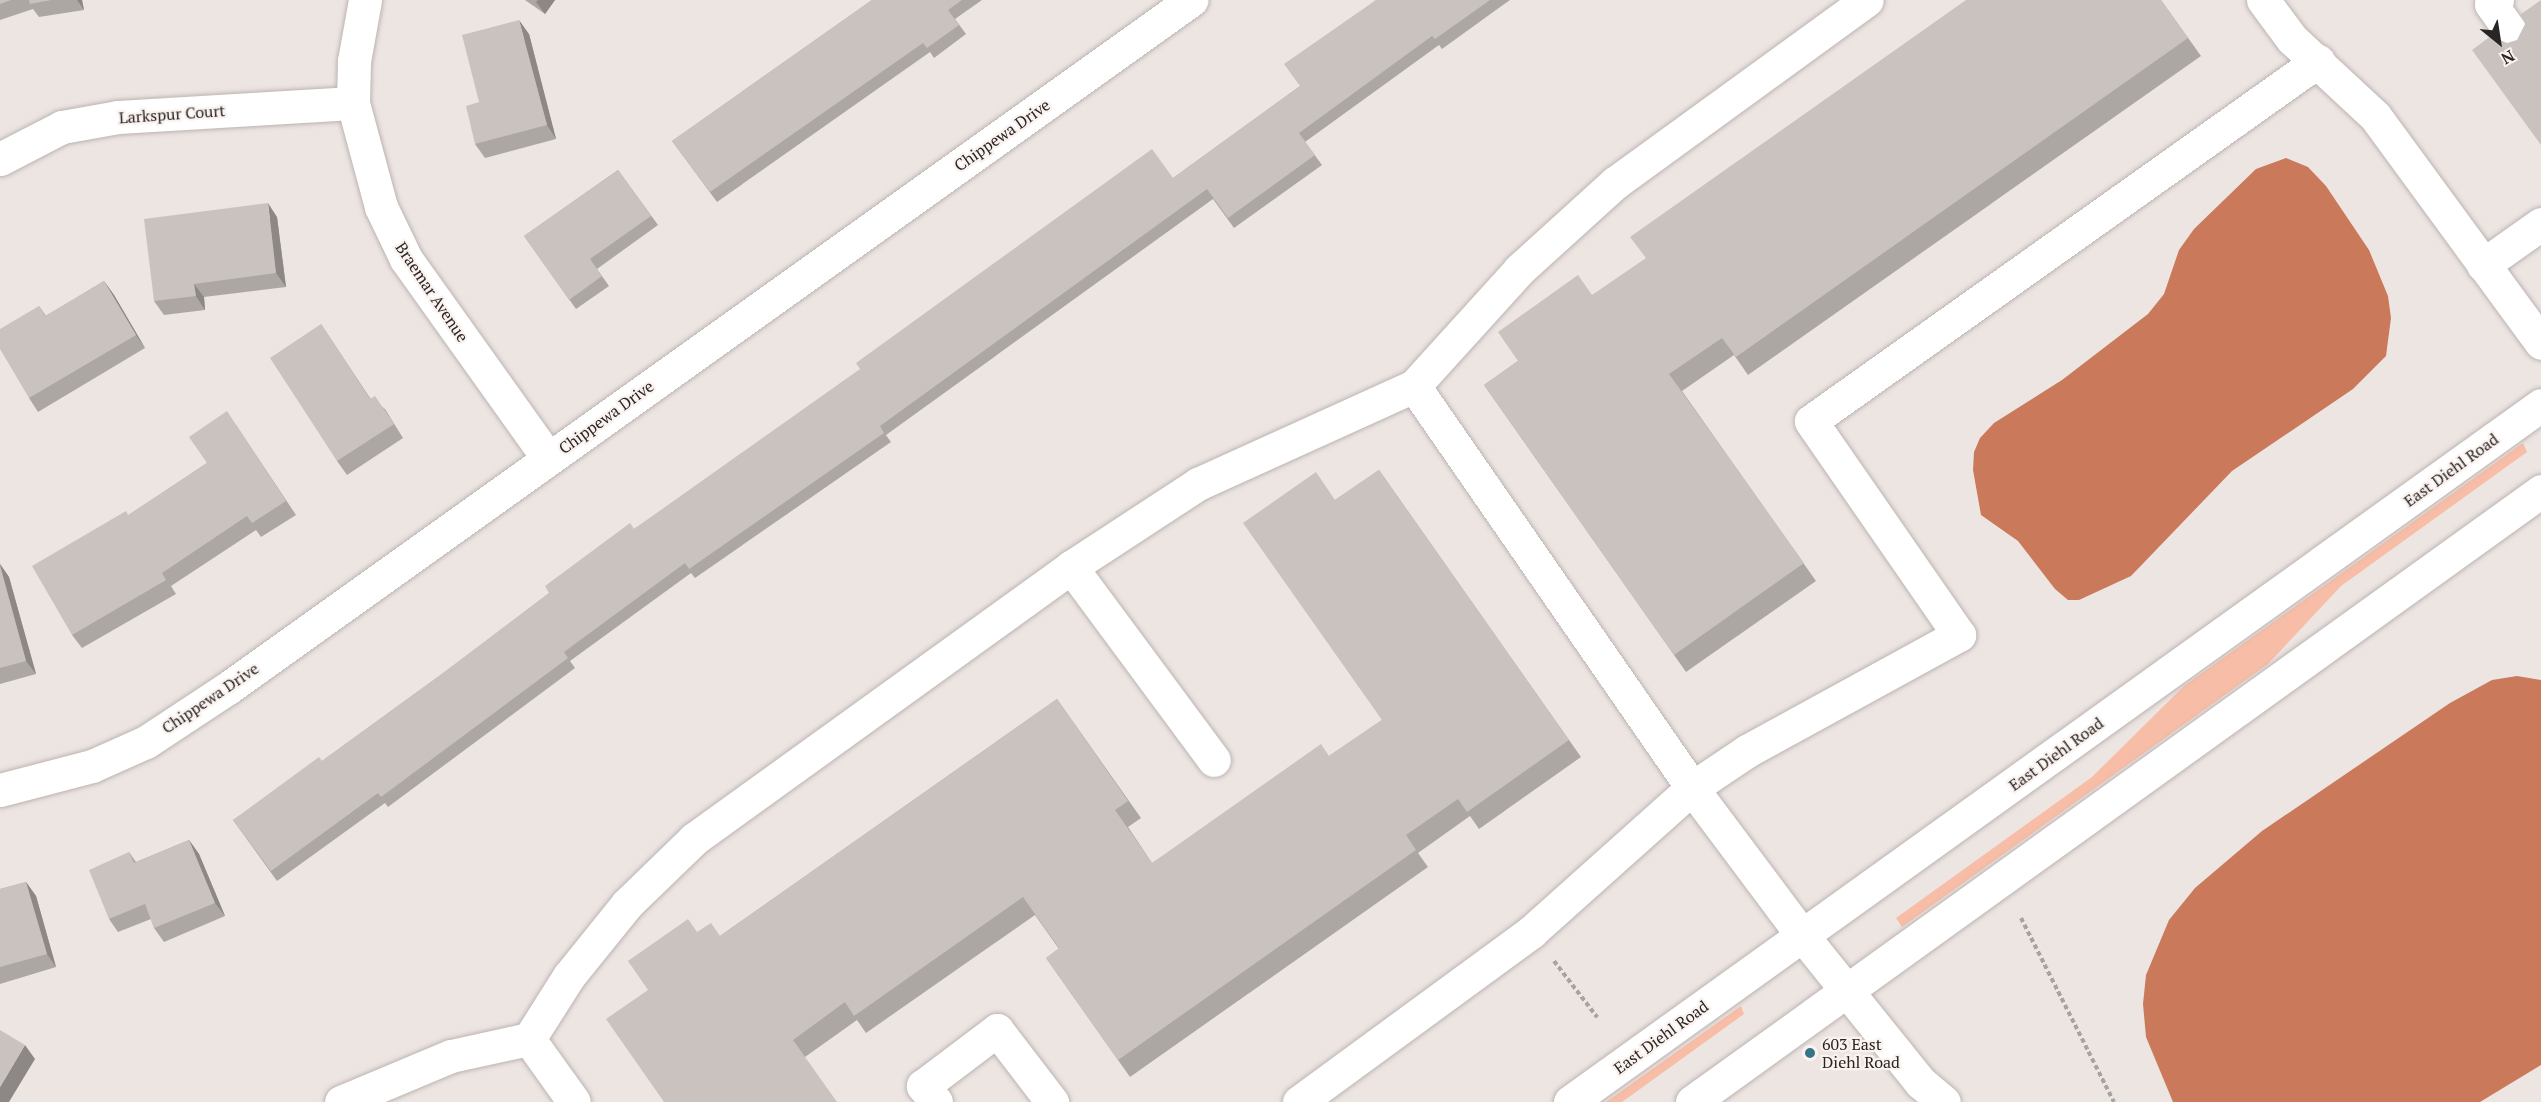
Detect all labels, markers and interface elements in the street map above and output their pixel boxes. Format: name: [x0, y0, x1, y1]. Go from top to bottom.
north arrow: [2469, 12, 2529, 72]
text: N: [2497, 45, 2519, 70]
street label: Chippewa Drive: [950, 95, 1054, 175]
street label: Larkspur Court: [118, 101, 226, 127]
street label: Braemar Avenue: [391, 238, 473, 346]
street label: Chippewa Drive: [555, 376, 657, 458]
street label: East Diehl Road: [2400, 429, 2502, 511]
street label: Chippewa Drive: [158, 659, 262, 737]
street label: East Diehl Road: [2005, 713, 2107, 795]
street label: East Diehl Road: [1610, 996, 1712, 1078]
place label: 603 East Diehl Road: [1822, 1034, 1900, 1072]
marker: 603 East Diehl Road: [1803, 1046, 1817, 1060]

